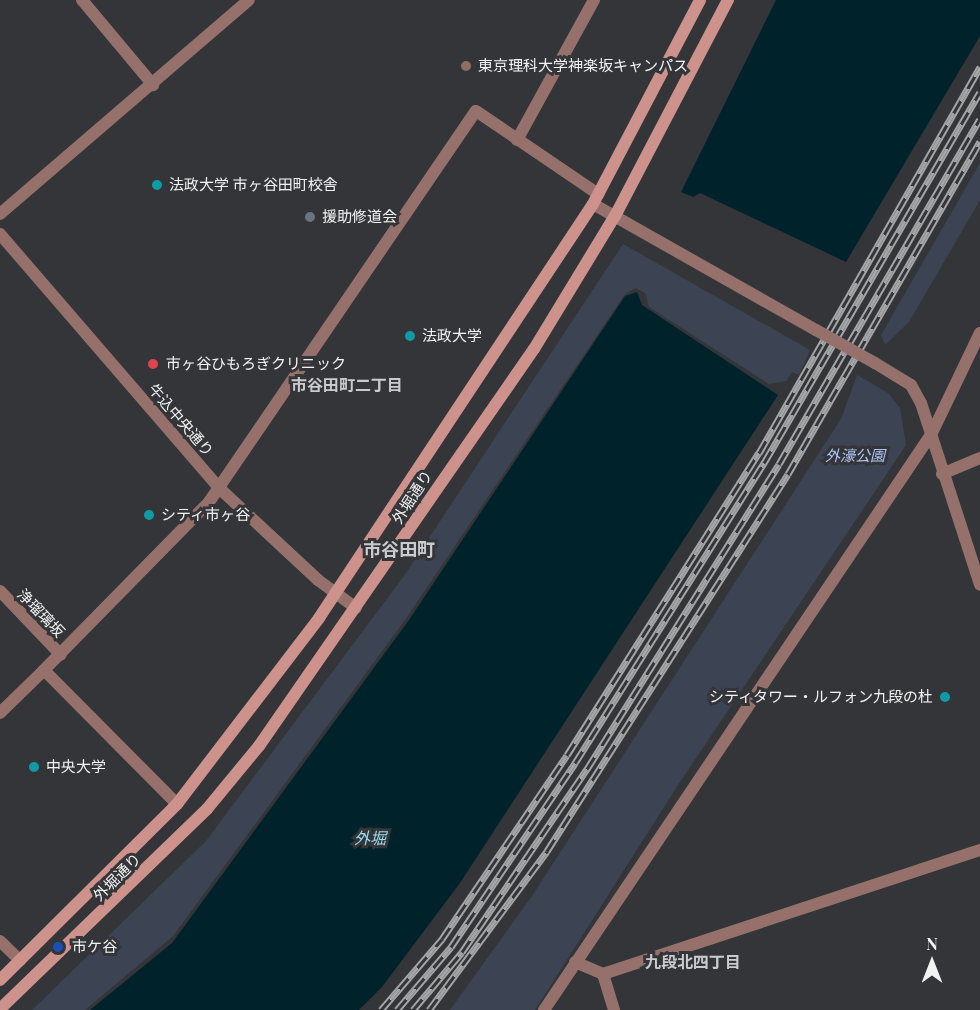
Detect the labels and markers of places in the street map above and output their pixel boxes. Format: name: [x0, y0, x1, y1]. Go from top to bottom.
place label: 東京理科大学神楽坂キャンパス: [478, 57, 688, 75]
marker: 東京理科大学神楽坂キャンパス: [459, 59, 473, 73]
place label: 法政大学 市ヶ谷田町校舎: [169, 176, 338, 194]
marker: 法政大学 市ヶ谷田町校舎: [150, 178, 164, 192]
place label: 援助修道会: [322, 208, 397, 226]
marker: 援助修道会: [303, 210, 317, 224]
place label: 法政大学: [422, 327, 482, 345]
marker: 法政大学: [403, 329, 417, 343]
marker: 市ヶ谷ひもろぎクリニック: [144, 355, 162, 373]
place label: 市ヶ谷ひもろぎクリニック: [166, 355, 346, 373]
place label: シティ市ヶ谷: [161, 506, 251, 524]
marker: シティ市ヶ谷: [142, 508, 156, 522]
place label: シティタワー・ルフォン九段の杜: [708, 688, 933, 706]
marker: シティタワー・ルフォン九段の杜: [938, 690, 952, 704]
place label: 中央大学: [46, 758, 106, 776]
marker: 中央大学: [27, 760, 41, 774]
marker: 市ケ谷: [49, 938, 67, 956]
place label: 市ケ谷: [72, 938, 117, 956]

